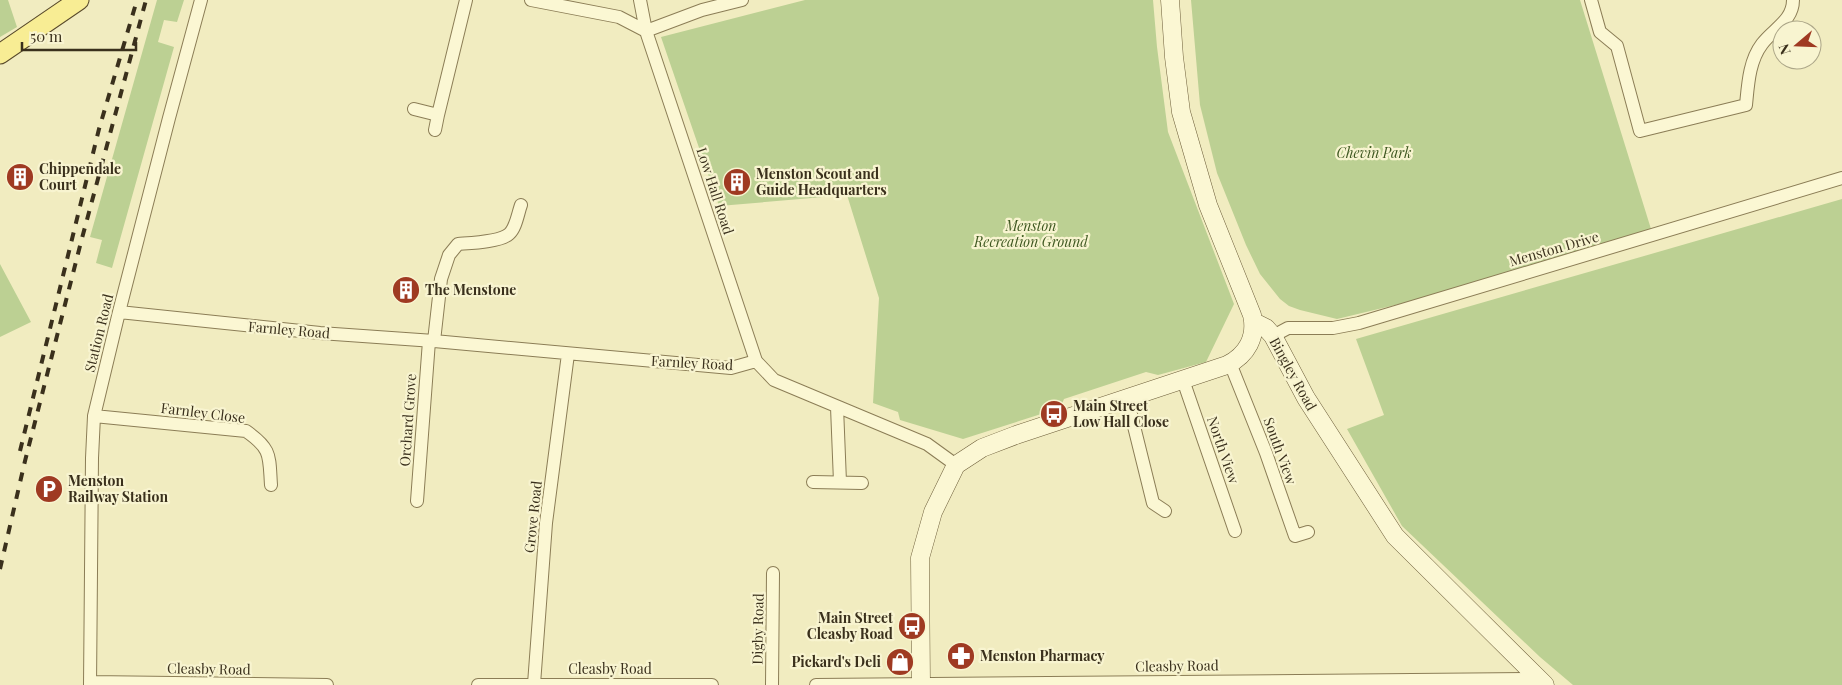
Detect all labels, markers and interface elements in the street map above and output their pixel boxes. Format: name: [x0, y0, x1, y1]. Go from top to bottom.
scale bar: [22, 20, 136, 52]
north arrow: [1772, 20, 1822, 70]
text: 50 m: [30, 26, 63, 46]
text: N: [1774, 42, 1795, 57]
park label: Chevin Park: [1337, 143, 1411, 162]
street label: Low Hall Road: [692, 145, 739, 237]
place label: Chippendale Court: [39, 159, 121, 194]
building icon: Chippendale Court: [5, 162, 35, 192]
place label: Menston Scout and Guide Headquarters: [756, 164, 887, 199]
building icon: Menston Scout and Guide Headquarters: [722, 167, 752, 197]
park label: Menston Recreation Ground: [973, 216, 1088, 251]
street label: Menston Drive: [1507, 227, 1601, 270]
building icon: The Menstone: [391, 275, 421, 305]
place label: The Menstone: [425, 280, 516, 299]
street label: Station Road: [80, 292, 117, 374]
street label: Farnley Road: [247, 316, 331, 343]
street label: Bingley Road: [1265, 334, 1321, 414]
street label: Farnley Road: [650, 351, 734, 374]
street label: Orchard Grove: [395, 373, 420, 467]
place label: Main Street Low Hall Close: [1073, 396, 1169, 431]
street label: Farnley Close: [160, 398, 246, 427]
bus stop icon: Main Street Low Hall Close: [1039, 399, 1069, 429]
street label: North View: [1203, 414, 1244, 486]
street label: South View: [1260, 415, 1301, 487]
place label: Menston Railway Station: [68, 471, 168, 506]
parking icon: Menston Railway Station: [34, 474, 64, 504]
street label: Grove Road: [519, 480, 546, 554]
street label: Digby Road: [747, 593, 768, 665]
place label: Main Street Cleasby Road: [807, 608, 894, 643]
bus stop icon: Main Street Cleasby Road: [897, 611, 927, 641]
pharmacy icon: Menston Pharmacy: [946, 641, 976, 671]
place label: Menston Pharmacy: [980, 646, 1105, 665]
shop icon: Pickard's Deli: [885, 647, 915, 677]
place label: Pickard's Deli: [791, 652, 882, 671]
street label: Cleasby Road: [1135, 655, 1219, 676]
street label: Cleasby Road: [167, 658, 251, 679]
street label: Cleasby Road: [568, 659, 652, 678]

